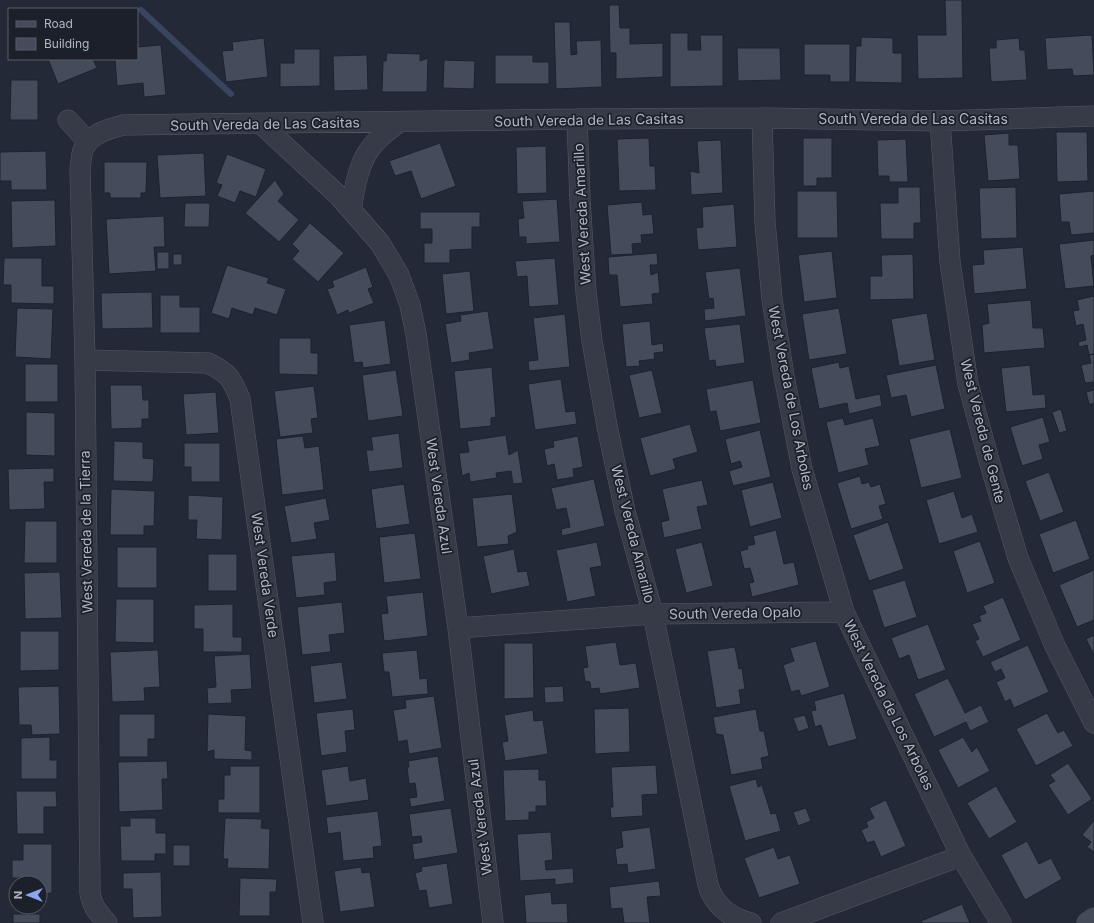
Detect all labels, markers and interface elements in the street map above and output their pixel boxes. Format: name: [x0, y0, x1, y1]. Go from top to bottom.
legend: [8, 8, 138, 60]
text: Road: [44, 16, 73, 31]
text: Building: [44, 36, 89, 51]
street label: South Vereda de Las Casitas: [494, 109, 684, 130]
street label: South Vereda de Las Casitas: [818, 110, 1008, 127]
street label: South Vereda de Las Casitas: [170, 113, 360, 134]
street label: West Vereda Amarillo: [569, 143, 594, 285]
street label: West Vereda de Los Arboles: [765, 304, 818, 491]
street label: West Vereda de Gente: [957, 357, 1010, 505]
street label: West Vereda Azul: [423, 437, 456, 555]
street label: West Vereda de la Tierra: [76, 450, 95, 614]
street label: West Vereda Amarillo: [608, 463, 659, 605]
street label: West Vereda Verde: [248, 511, 283, 639]
street label: South Vereda Opalo: [669, 603, 801, 622]
street label: West Vereda de Los Arboles: [841, 617, 938, 793]
street label: West Vereda Azul: [464, 758, 495, 876]
north arrow: [8, 875, 48, 915]
text: N: [11, 891, 25, 899]

